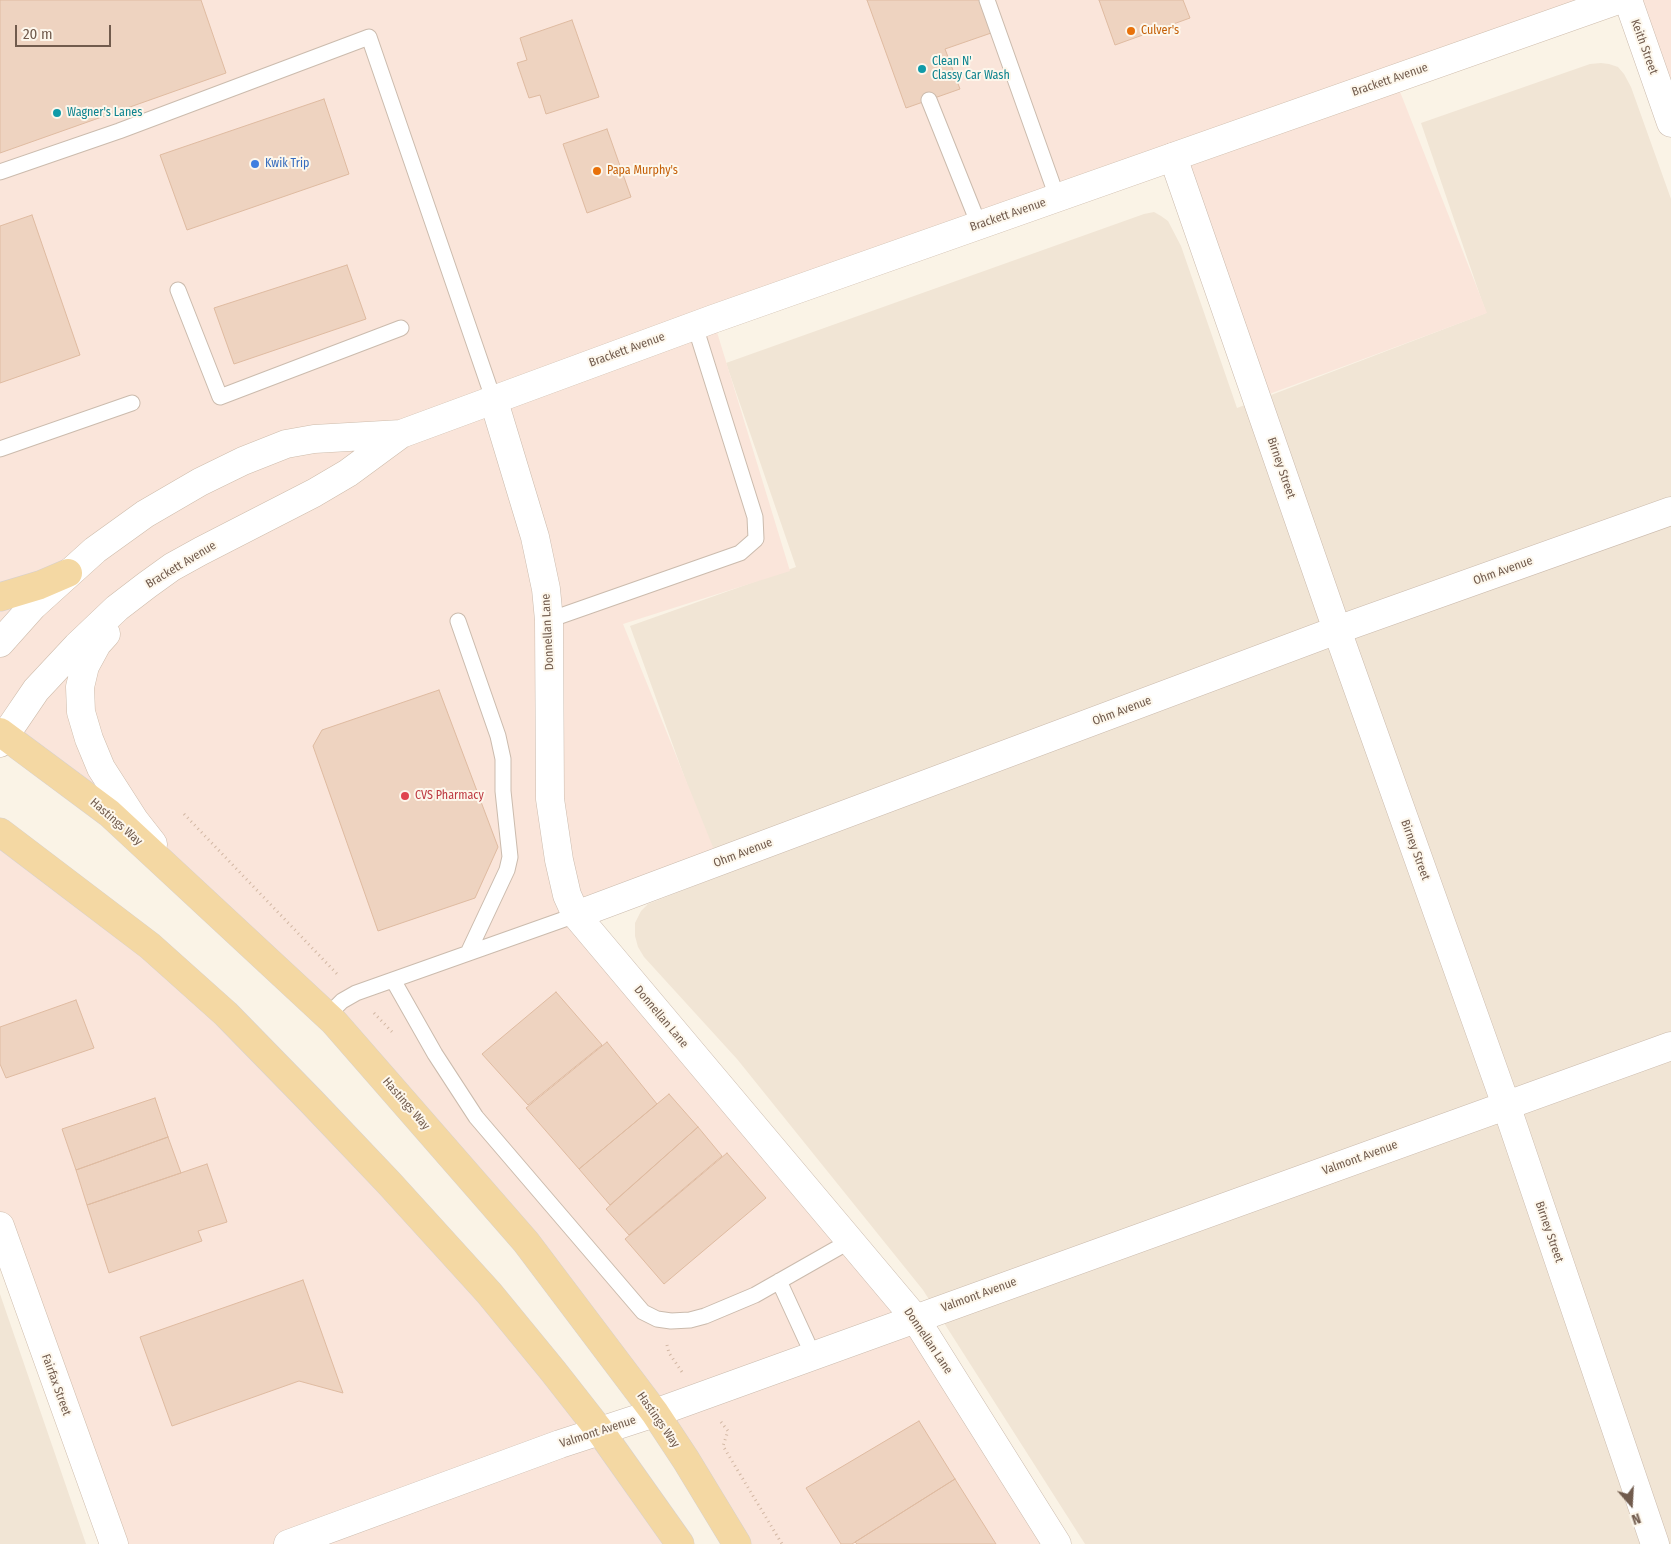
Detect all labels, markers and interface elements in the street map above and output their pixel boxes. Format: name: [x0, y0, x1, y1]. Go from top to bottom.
scale bar: [18, 15, 114, 47]
street label: Keith Street: [1627, 17, 1661, 77]
place label: Culver's: [1141, 24, 1179, 38]
text: 20 m: [23, 25, 53, 43]
marker: Culver's: [1125, 25, 1137, 37]
place label: Clean N' Classy Car Wash: [932, 55, 1010, 83]
street label: Brackett Avenue: [1350, 60, 1430, 100]
marker: Clean N' Classy Car Wash: [916, 63, 928, 75]
place label: Wagner's Lanes: [67, 106, 142, 120]
marker: Wagner's Lanes: [51, 107, 63, 119]
place label: Kwik Trip: [265, 157, 309, 171]
marker: Kwik Trip: [249, 158, 261, 170]
place label: Papa Murphy's: [607, 164, 678, 178]
marker: Papa Murphy's: [591, 165, 603, 177]
street label: Brackett Avenue: [968, 195, 1048, 235]
street label: Brackett Avenue: [587, 330, 667, 370]
street label: Birney Street: [1264, 436, 1298, 500]
street label: Brackett Avenue: [143, 538, 219, 592]
street label: Ohm Avenue: [1471, 554, 1535, 588]
street label: Donnellan Lane: [539, 593, 557, 671]
street label: Ohm Avenue: [1090, 693, 1154, 729]
place label: CVS Pharmacy: [415, 789, 484, 803]
marker: CVS Pharmacy: [399, 790, 411, 802]
street label: Hastings Way: [87, 795, 145, 849]
street label: Birney Street: [1397, 818, 1433, 882]
street label: Ohm Avenue: [711, 835, 775, 871]
street label: Donnellan Lane: [631, 983, 691, 1051]
street label: Hastings Way: [379, 1075, 433, 1133]
street label: Valmont Avenue: [1320, 1138, 1400, 1178]
street label: Birney Street: [1532, 1200, 1566, 1264]
street label: Valmont Avenue: [939, 1275, 1019, 1315]
street label: Donnellan Lane: [901, 1305, 955, 1377]
street label: Fairfax Street: [38, 1352, 74, 1418]
street label: Hastings Way: [634, 1389, 682, 1451]
street label: Valmont Avenue: [558, 1413, 638, 1451]
north arrow: [1606, 1479, 1656, 1529]
text: N: [1629, 1509, 1643, 1528]

